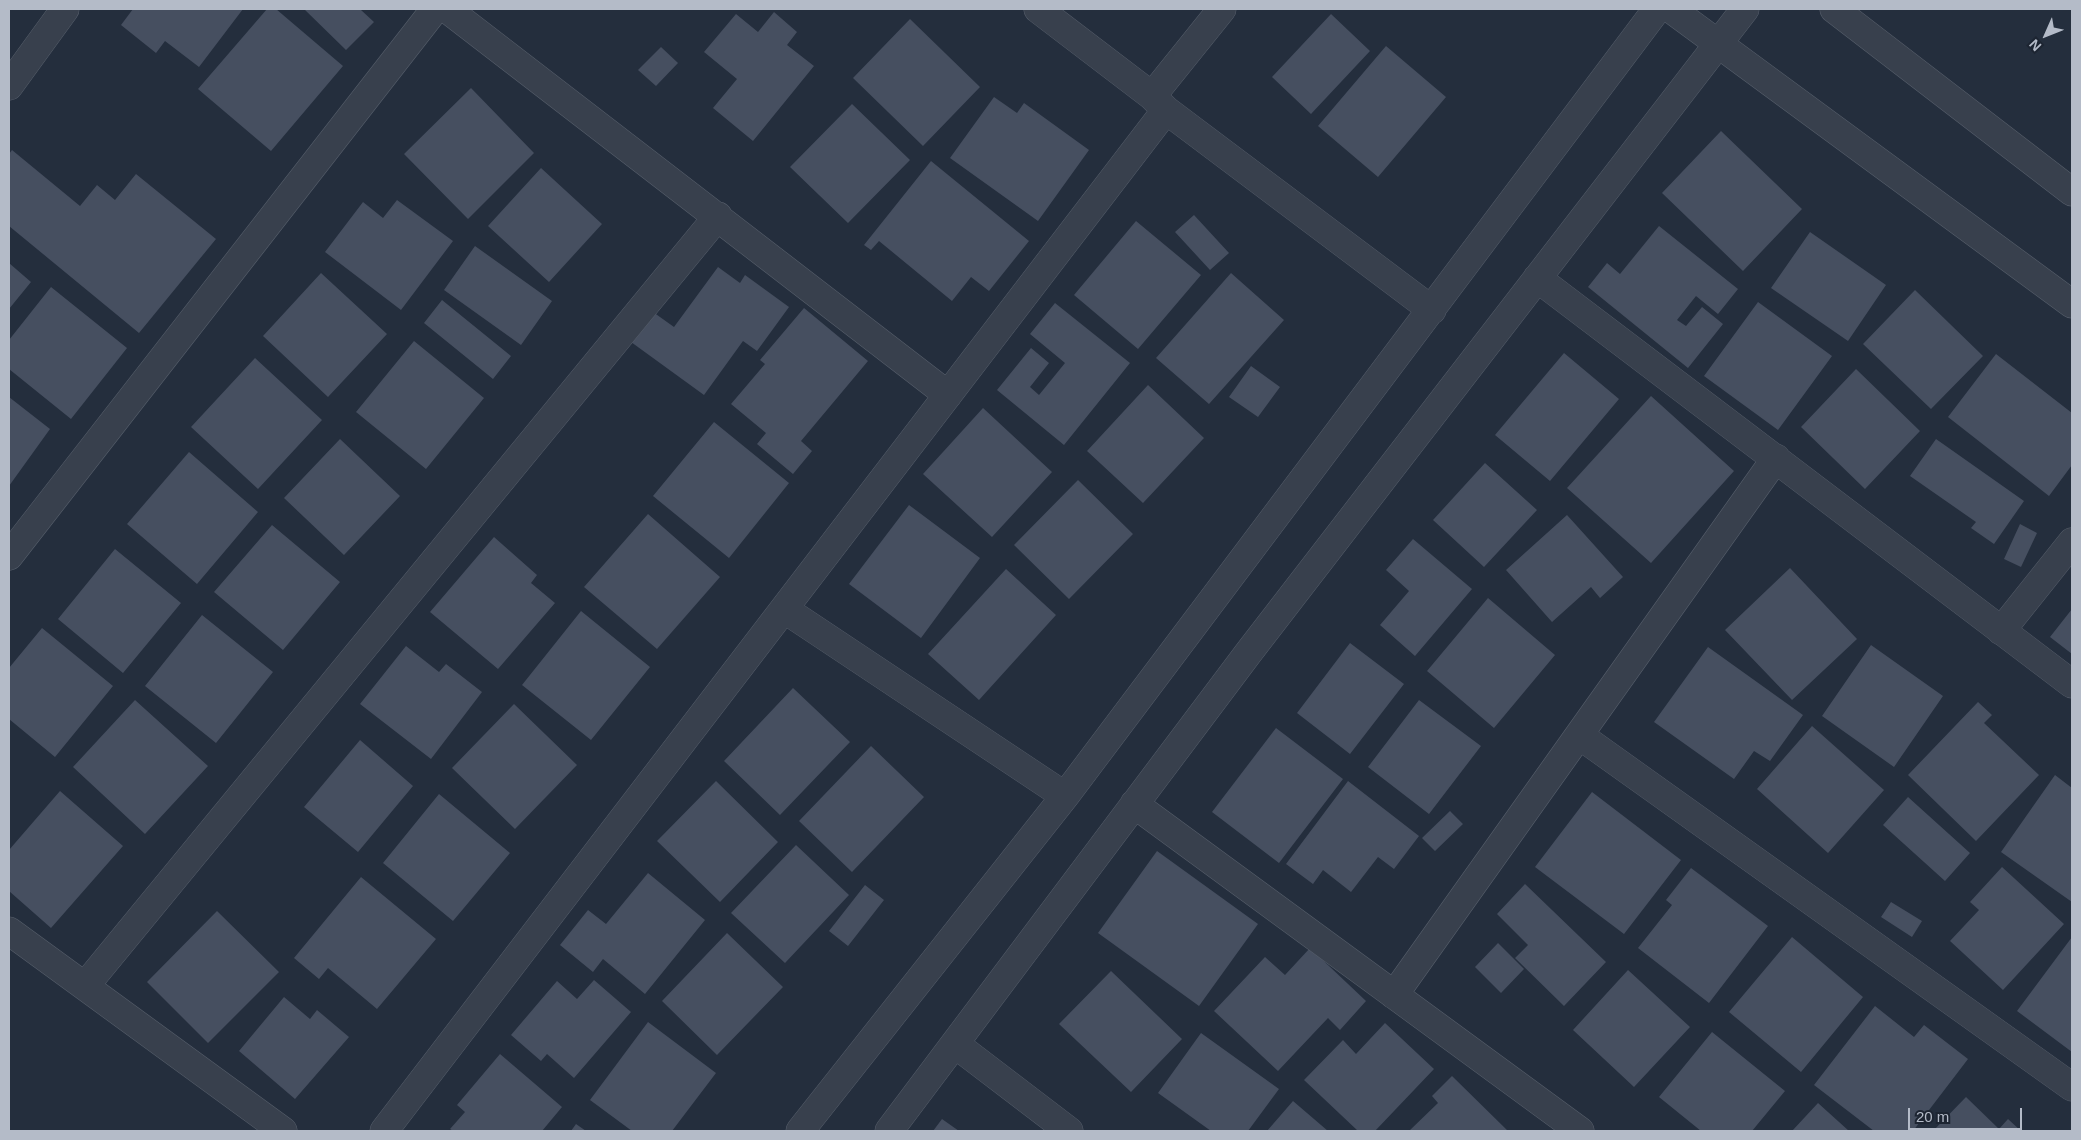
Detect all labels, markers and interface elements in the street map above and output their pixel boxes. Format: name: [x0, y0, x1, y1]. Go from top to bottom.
north arrow: [2021, 10, 2071, 60]
text: N: [2026, 36, 2044, 55]
scale bar: [1911, 1098, 2025, 1130]
text: 20 m: [1916, 1108, 1949, 1125]

